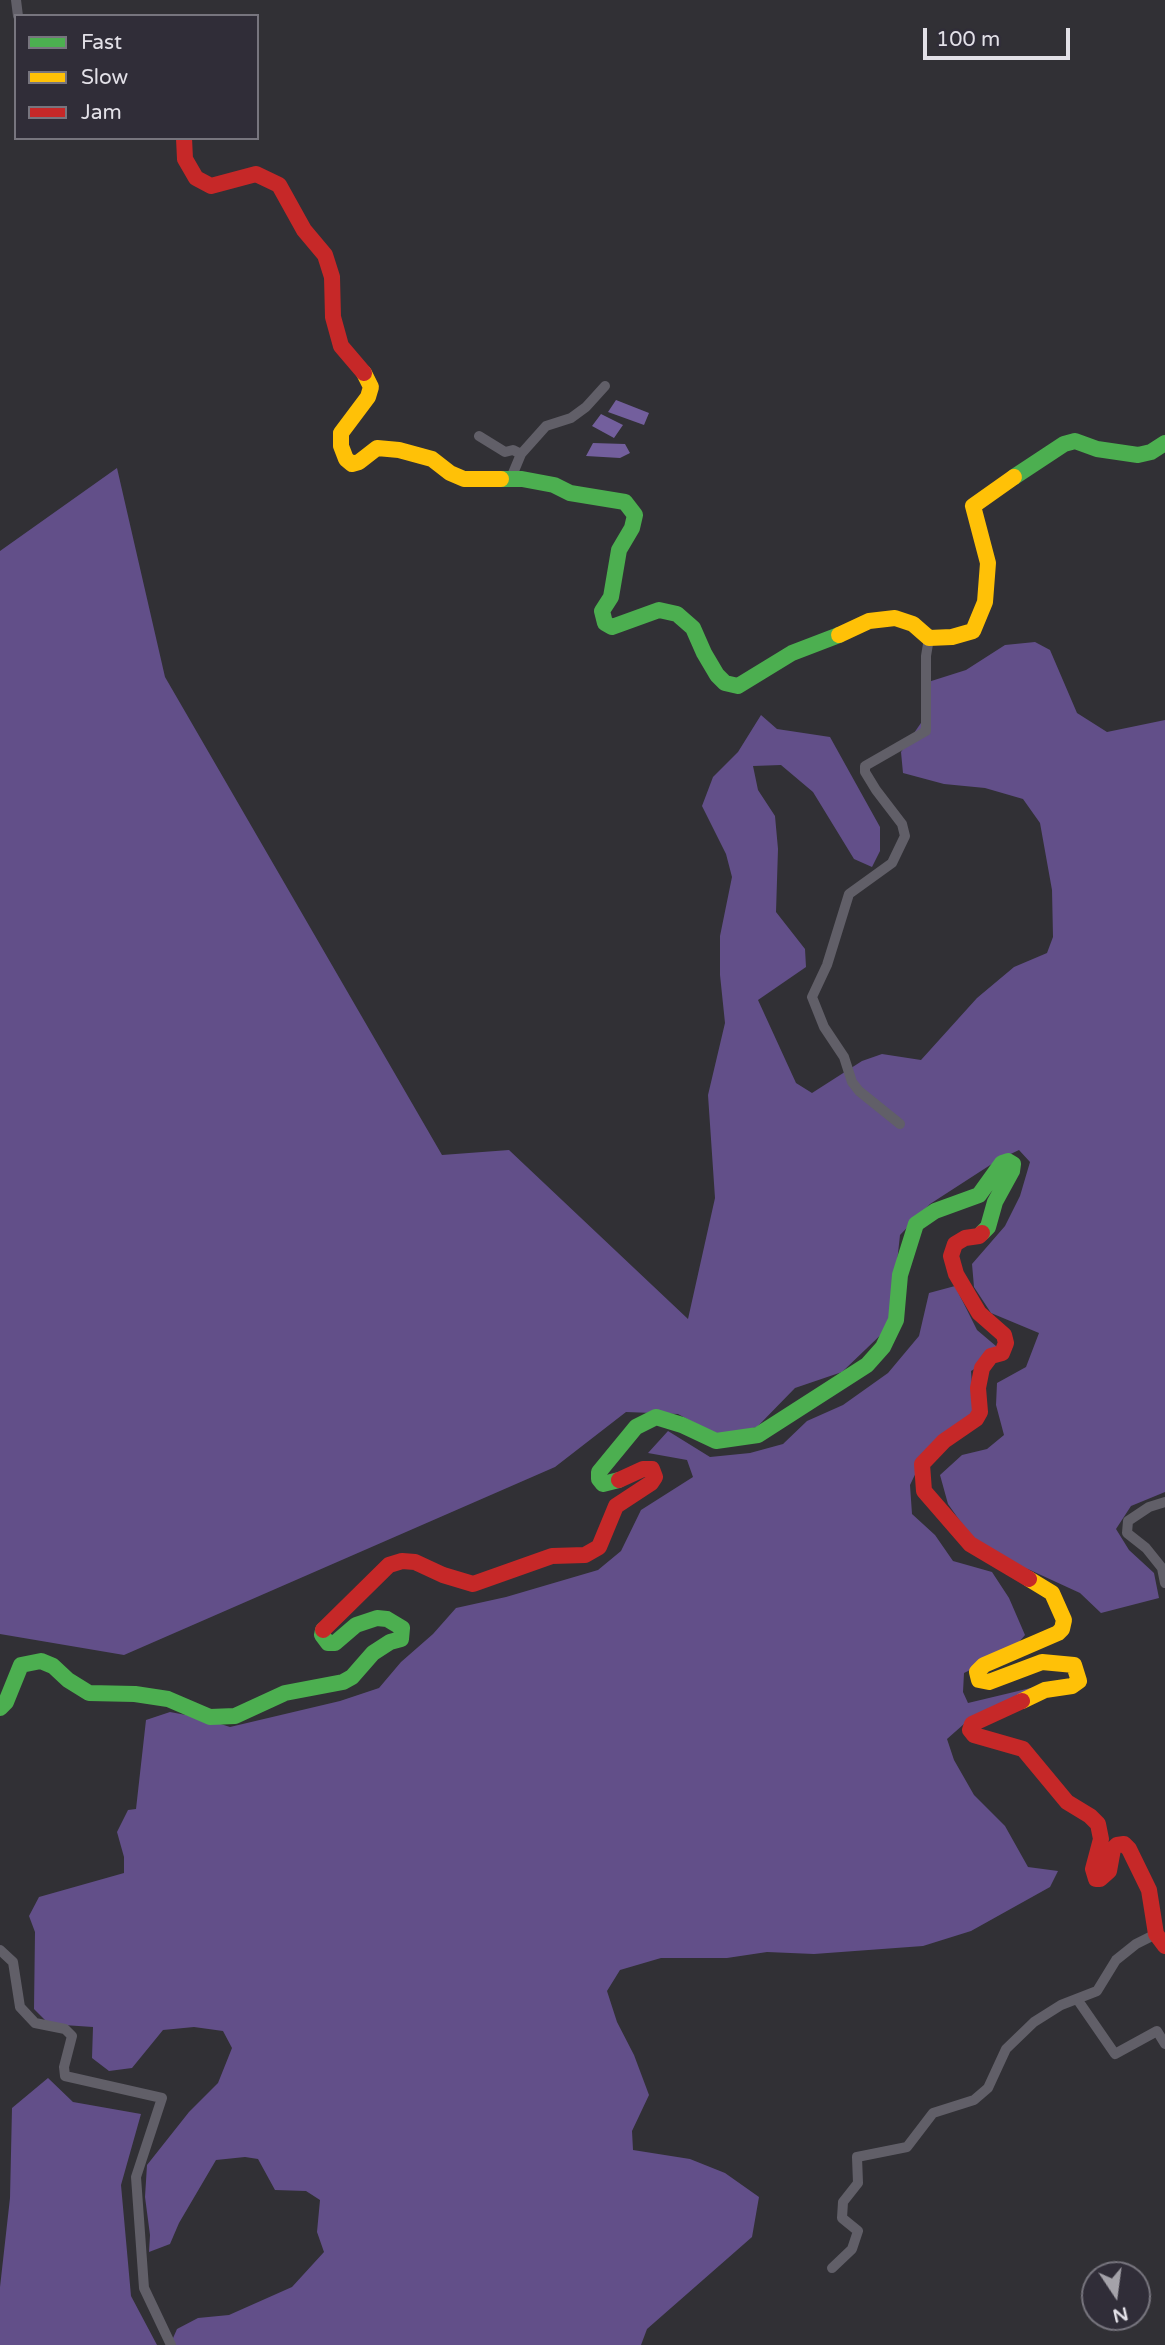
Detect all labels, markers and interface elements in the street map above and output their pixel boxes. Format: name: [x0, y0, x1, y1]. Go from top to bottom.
legend: [14, 14, 259, 140]
scale bar: [927, 14, 1074, 58]
text: 100 m: [936, 27, 1000, 52]
text: Fast: [81, 30, 122, 55]
text: Slow: [81, 65, 128, 90]
text: Jam: [81, 100, 122, 125]
north arrow: [1081, 2261, 1151, 2331]
text: N: [1110, 2302, 1130, 2327]

